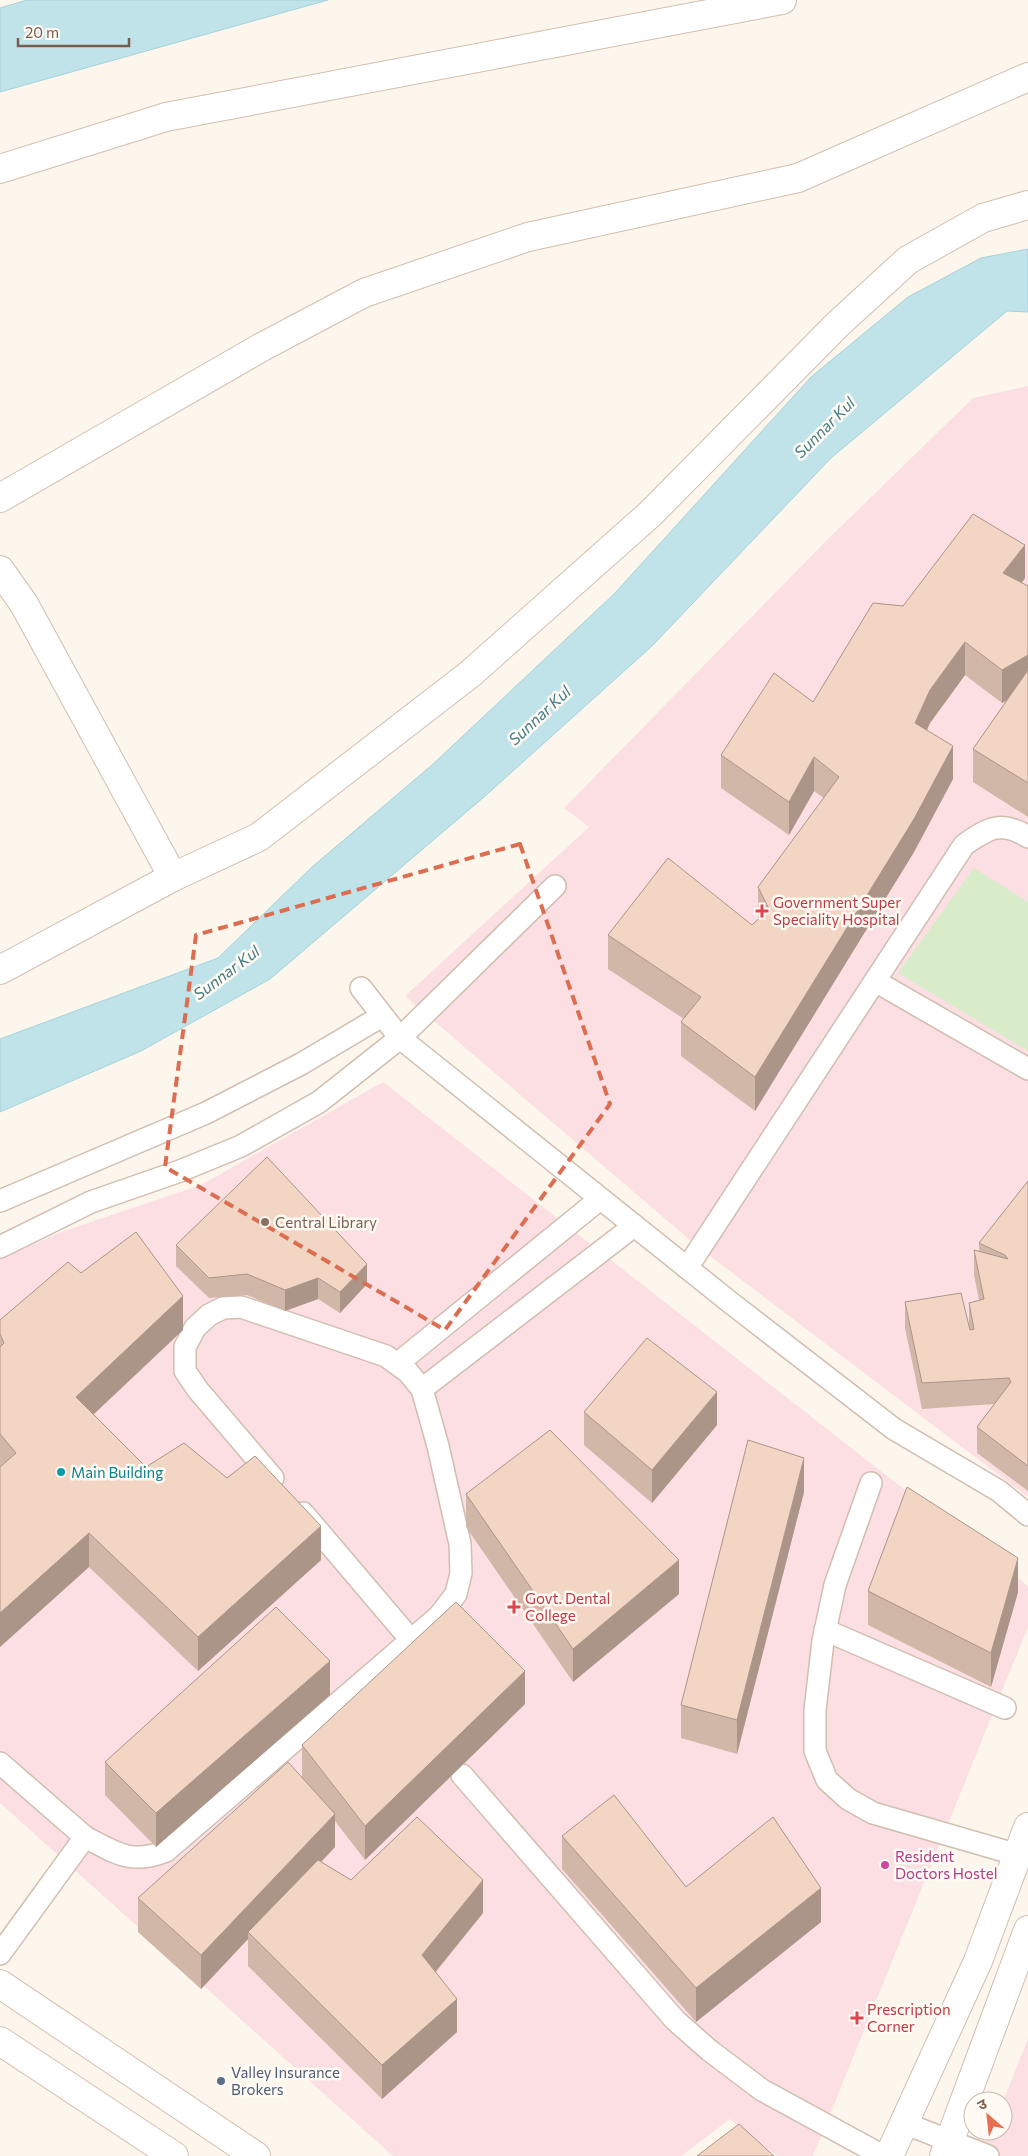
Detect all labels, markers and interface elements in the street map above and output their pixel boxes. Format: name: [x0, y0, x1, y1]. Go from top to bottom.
scale bar: [18, 15, 129, 47]
text: 20 m: [25, 23, 59, 41]
water label: Sunnar Kul: [790, 392, 859, 461]
water label: Sunnar Kul: [504, 681, 575, 749]
place label: Government Super Speciality Hospital: [773, 893, 901, 928]
marker: Government Super Speciality Hospital: [755, 904, 769, 918]
water label: Sunnar Kul: [189, 940, 264, 1003]
place label: Central Library: [275, 1213, 377, 1231]
marker: Central Library: [259, 1216, 271, 1228]
place label: Main Building: [71, 1463, 163, 1481]
marker: Main Building: [55, 1466, 67, 1478]
place label: Govt. Dental College: [525, 1589, 610, 1624]
marker: Govt. Dental College: [507, 1600, 521, 1614]
place label: Resident Doctors Hostel: [895, 1847, 997, 1882]
marker: Resident Doctors Hostel: [879, 1859, 891, 1871]
place label: Prescription Corner: [867, 2000, 950, 2035]
marker: Prescription Corner: [851, 2012, 863, 2024]
place label: Valley Insurance Brokers: [231, 2063, 340, 2098]
marker: Valley Insurance Brokers: [215, 2075, 227, 2087]
north arrow: [963, 2091, 1013, 2141]
text: उ: [974, 2094, 990, 2114]

